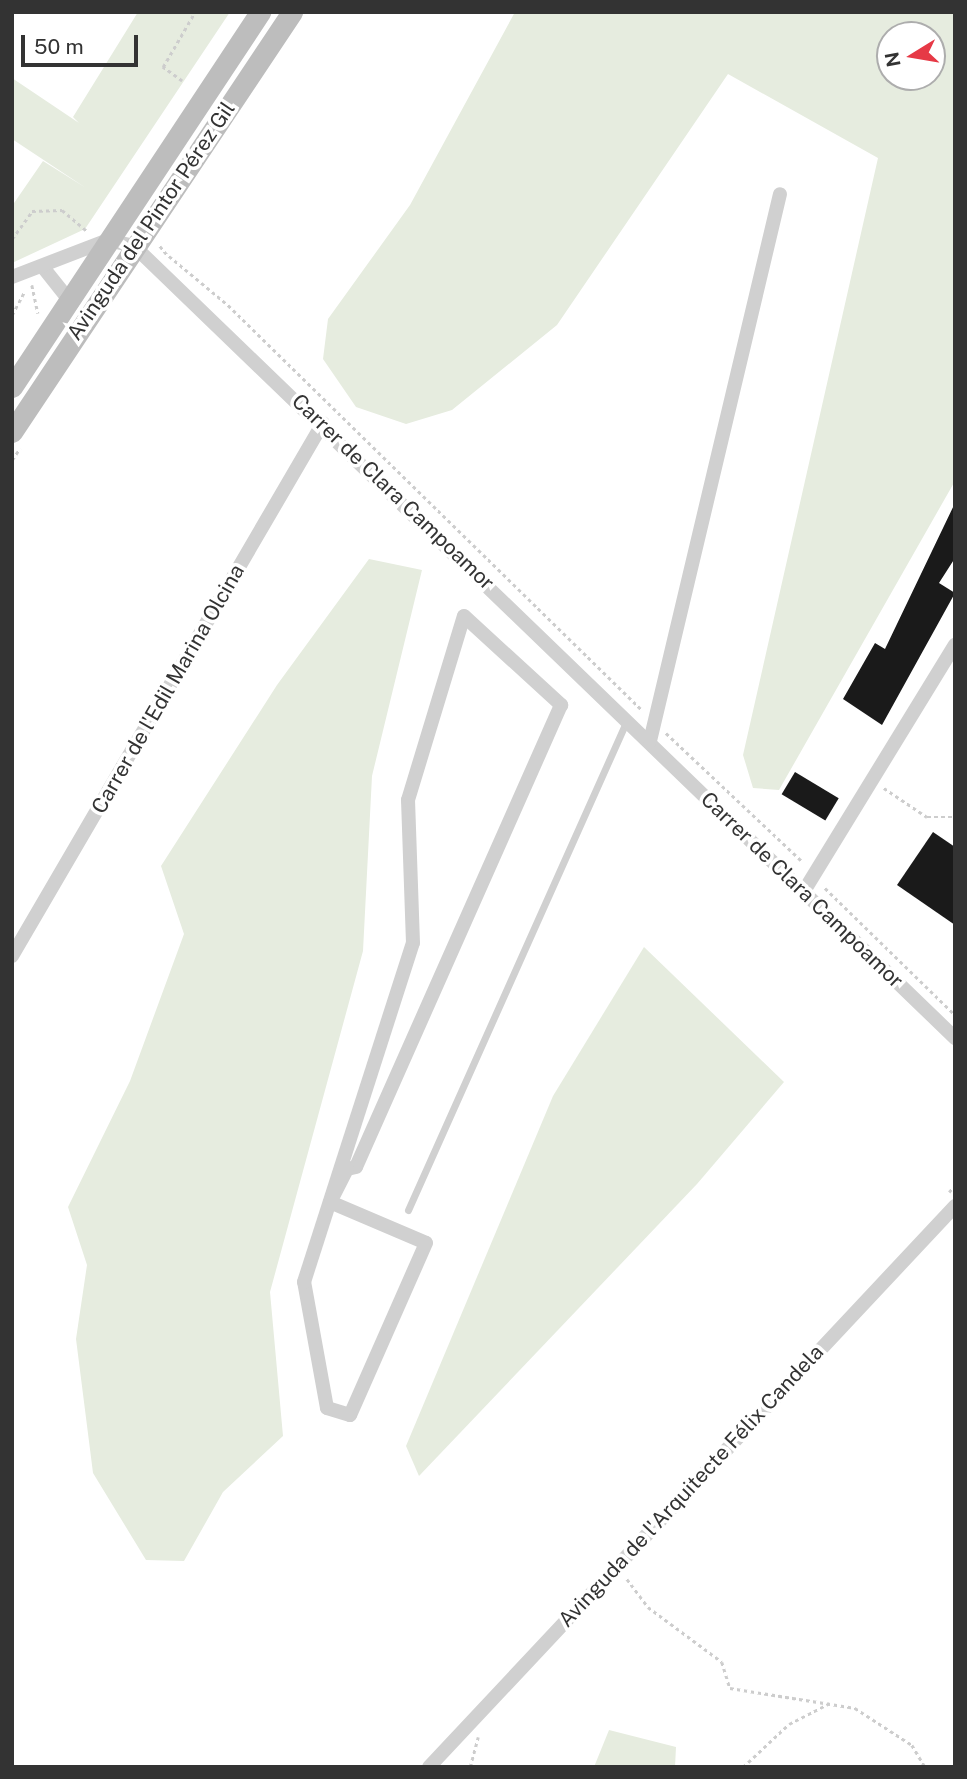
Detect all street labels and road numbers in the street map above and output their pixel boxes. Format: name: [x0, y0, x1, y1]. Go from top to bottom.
street label: Avinguda del Pintor Pérez Gil: [62, 97, 240, 345]
street label: Carrer de Clara Campoamor: [286, 388, 500, 596]
street label: Carrer de l'Edil Marina Olcina: [86, 560, 250, 818]
street label: Carrer de Clara Campoamor: [695, 786, 909, 994]
street label: Avinguda de l'Arquitecte Félix Candela: [553, 1339, 829, 1633]

